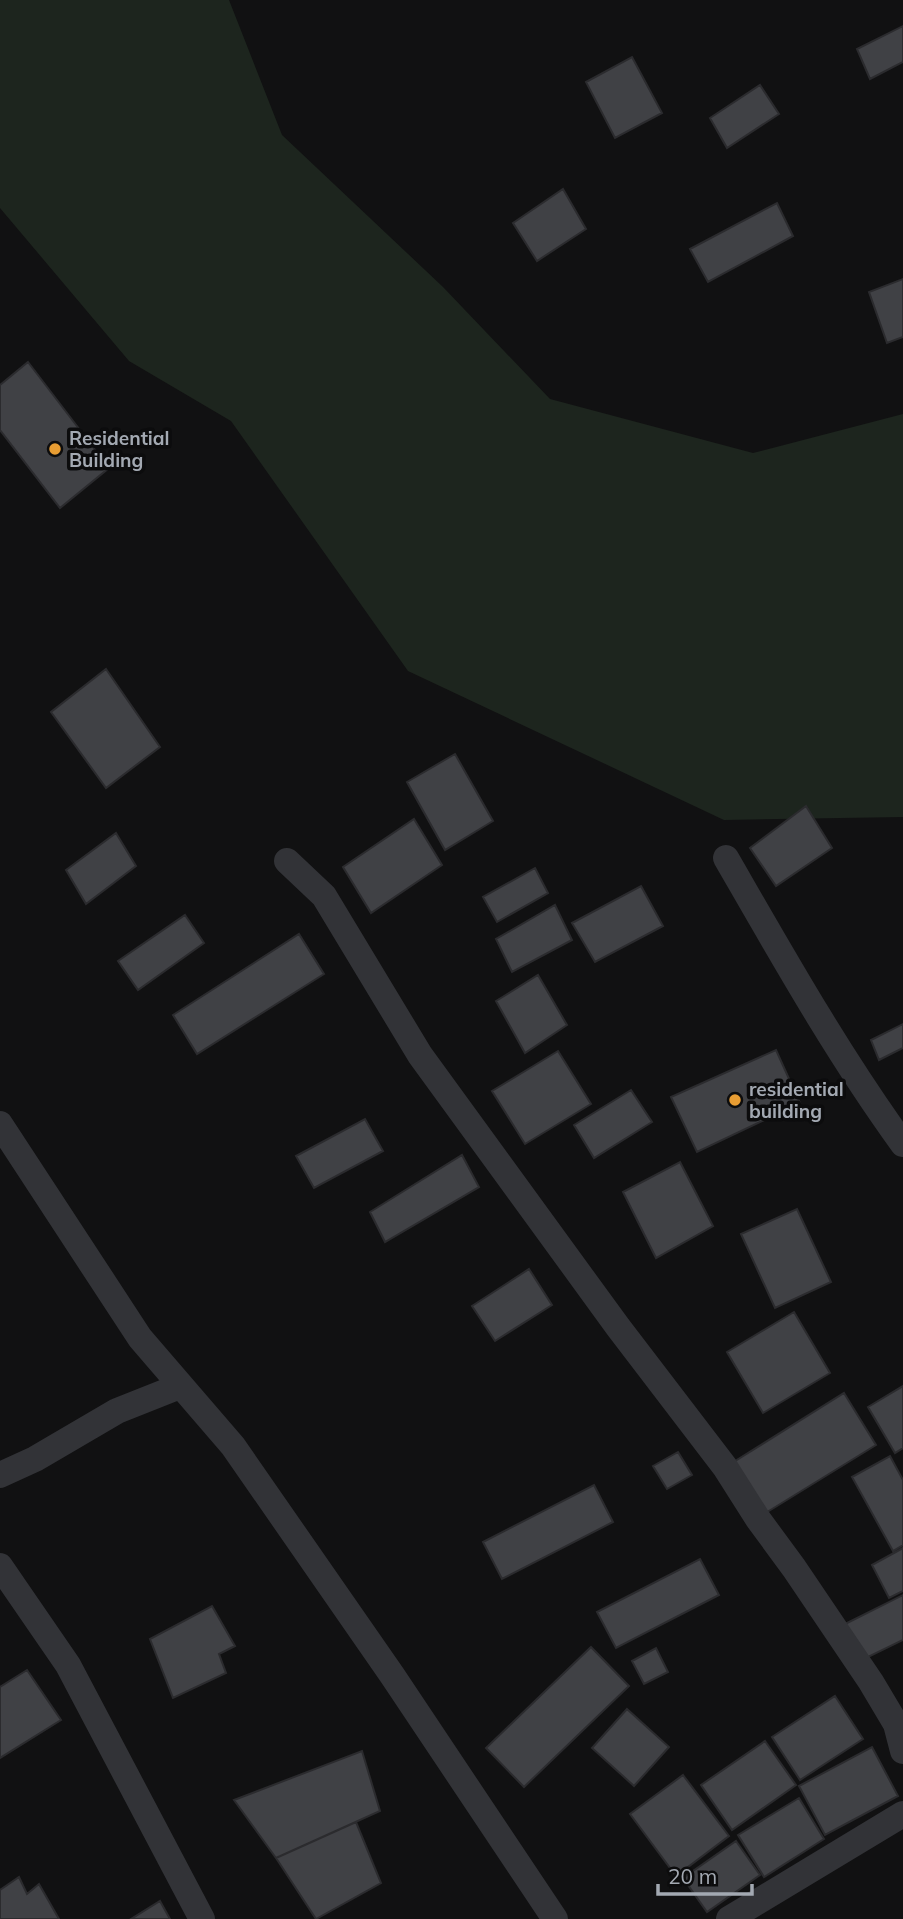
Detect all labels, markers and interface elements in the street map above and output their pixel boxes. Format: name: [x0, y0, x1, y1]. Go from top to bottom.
place label: Residential Building: [69, 426, 170, 472]
marker: Residential Building: [47, 441, 63, 457]
place label: residential building: [749, 1077, 844, 1123]
marker: residential building: [727, 1092, 743, 1108]
scale bar: [658, 1853, 752, 1897]
text: 20 m: [668, 1863, 717, 1889]

